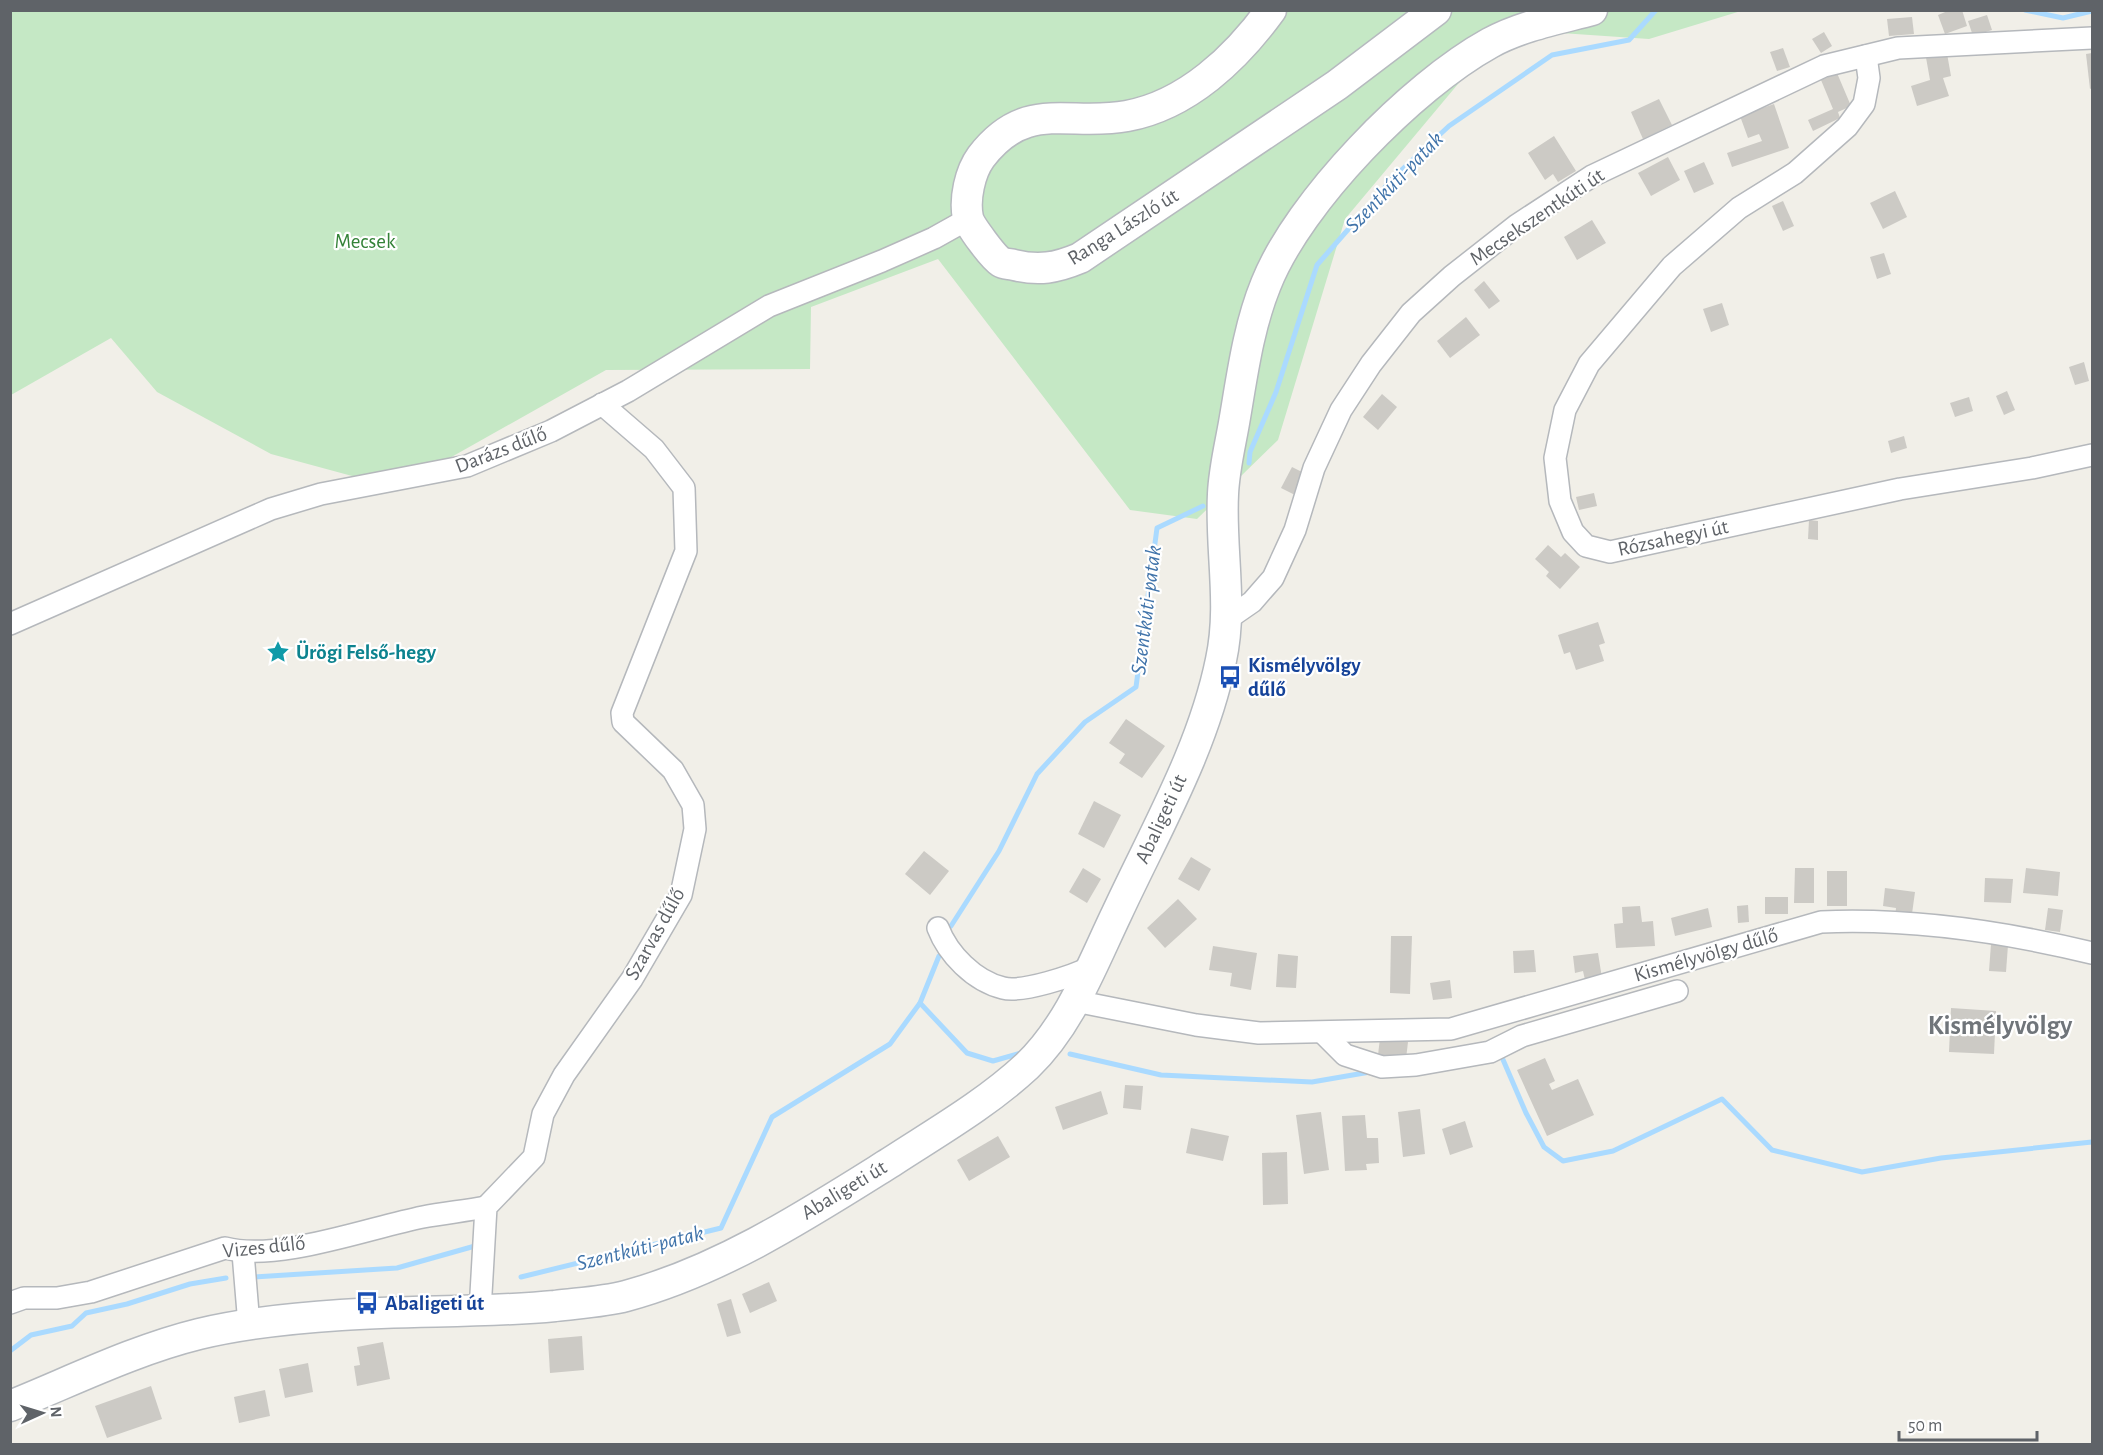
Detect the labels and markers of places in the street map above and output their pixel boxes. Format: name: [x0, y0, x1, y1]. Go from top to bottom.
place icon: Ürögi Felső-hegy: [265, 639, 291, 665]
place label: Ürögi Felső-hegy: [296, 640, 437, 663]
place label: Kismélyvölgy dűlő: [1248, 655, 1361, 700]
bus stop icon: Kismélyvölgy dűlő: [1217, 664, 1243, 690]
bus stop icon: Abaligeti út: [354, 1290, 380, 1316]
place label: Abaligeti út: [385, 1293, 484, 1314]

